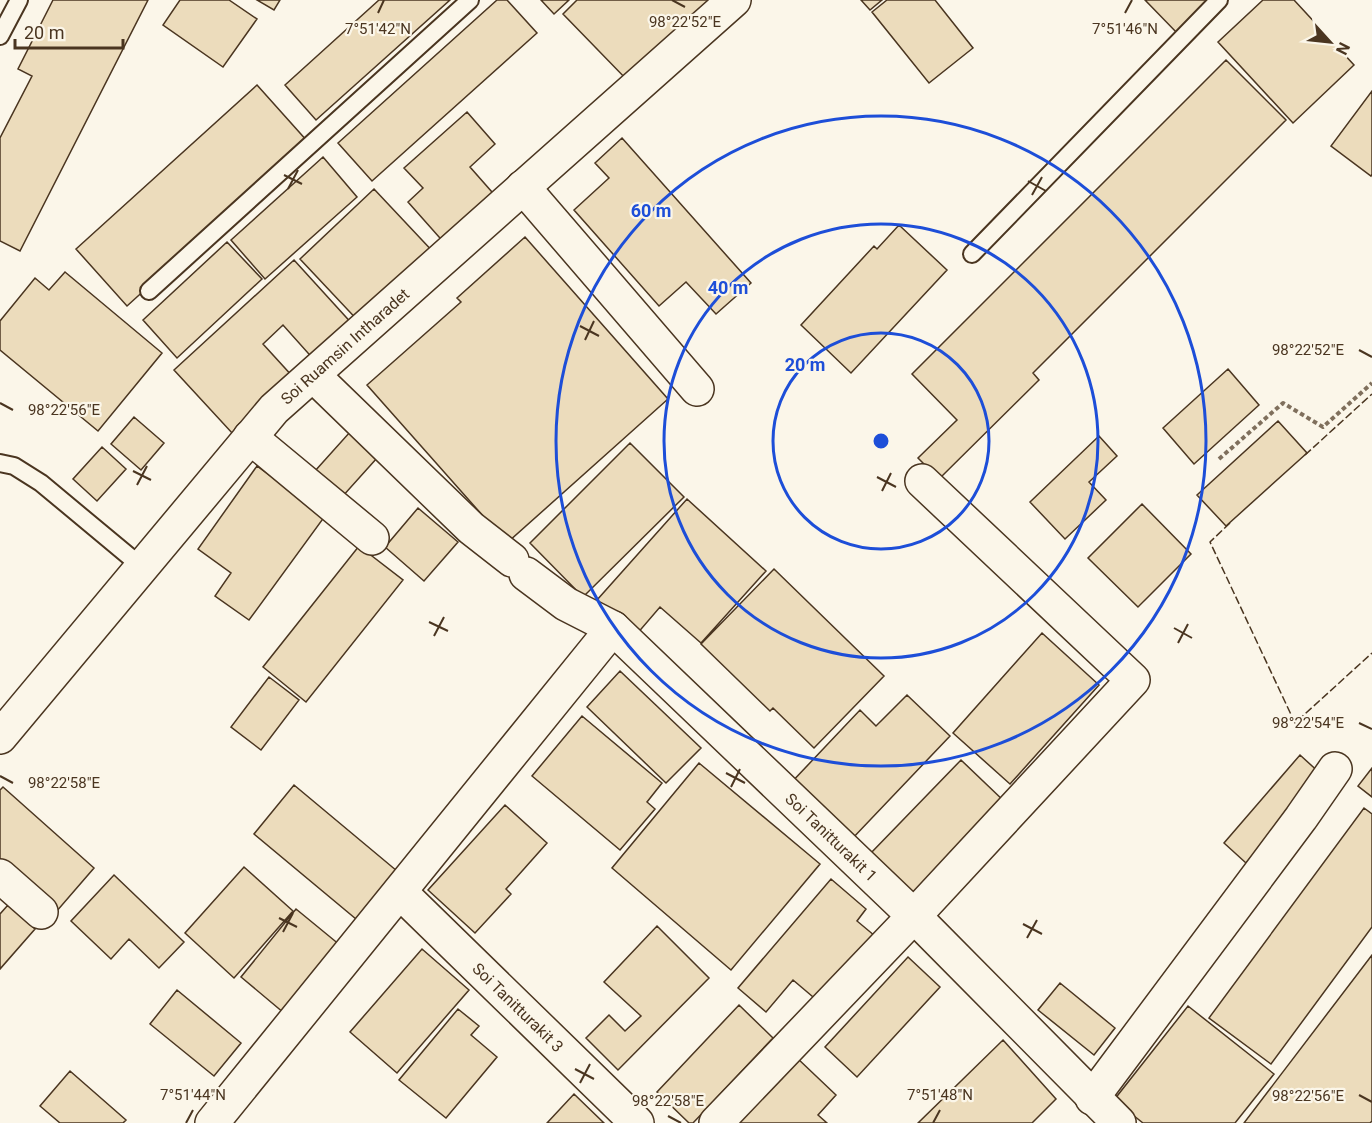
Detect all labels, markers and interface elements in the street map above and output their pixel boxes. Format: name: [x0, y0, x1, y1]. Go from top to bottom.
scale bar: [15, 12, 123, 50]
north arrow: [1300, 12, 1360, 72]
text: 98°22'52"E: [649, 13, 722, 31]
text: 7°51'42"N: [345, 20, 411, 38]
text: 7°51'46"N: [1092, 20, 1158, 38]
text: 20 m: [24, 22, 64, 43]
text: N: [1332, 39, 1354, 58]
text: 60 m: [631, 200, 671, 221]
text: 40 m: [708, 277, 748, 298]
street label: Soi Ruamsin Intharadet: [277, 284, 413, 409]
text: 98°22'52"E: [1272, 341, 1345, 359]
text: 20 m: [785, 354, 825, 375]
text: 98°22'56"E: [28, 401, 101, 419]
centre of rings: [871, 431, 891, 451]
text: 98°22'54"E: [1272, 714, 1345, 732]
text: 98°22'58"E: [28, 774, 101, 792]
street label: Soi Tanitturakit 1: [781, 789, 881, 886]
street label: Soi Tanitturakit 3: [468, 959, 567, 1056]
text: 7°51'44"N: [160, 1086, 226, 1104]
text: 7°51'48"N: [907, 1086, 973, 1104]
text: 98°22'56"E: [1272, 1087, 1345, 1105]
text: 98°22'58"E: [632, 1092, 705, 1110]

